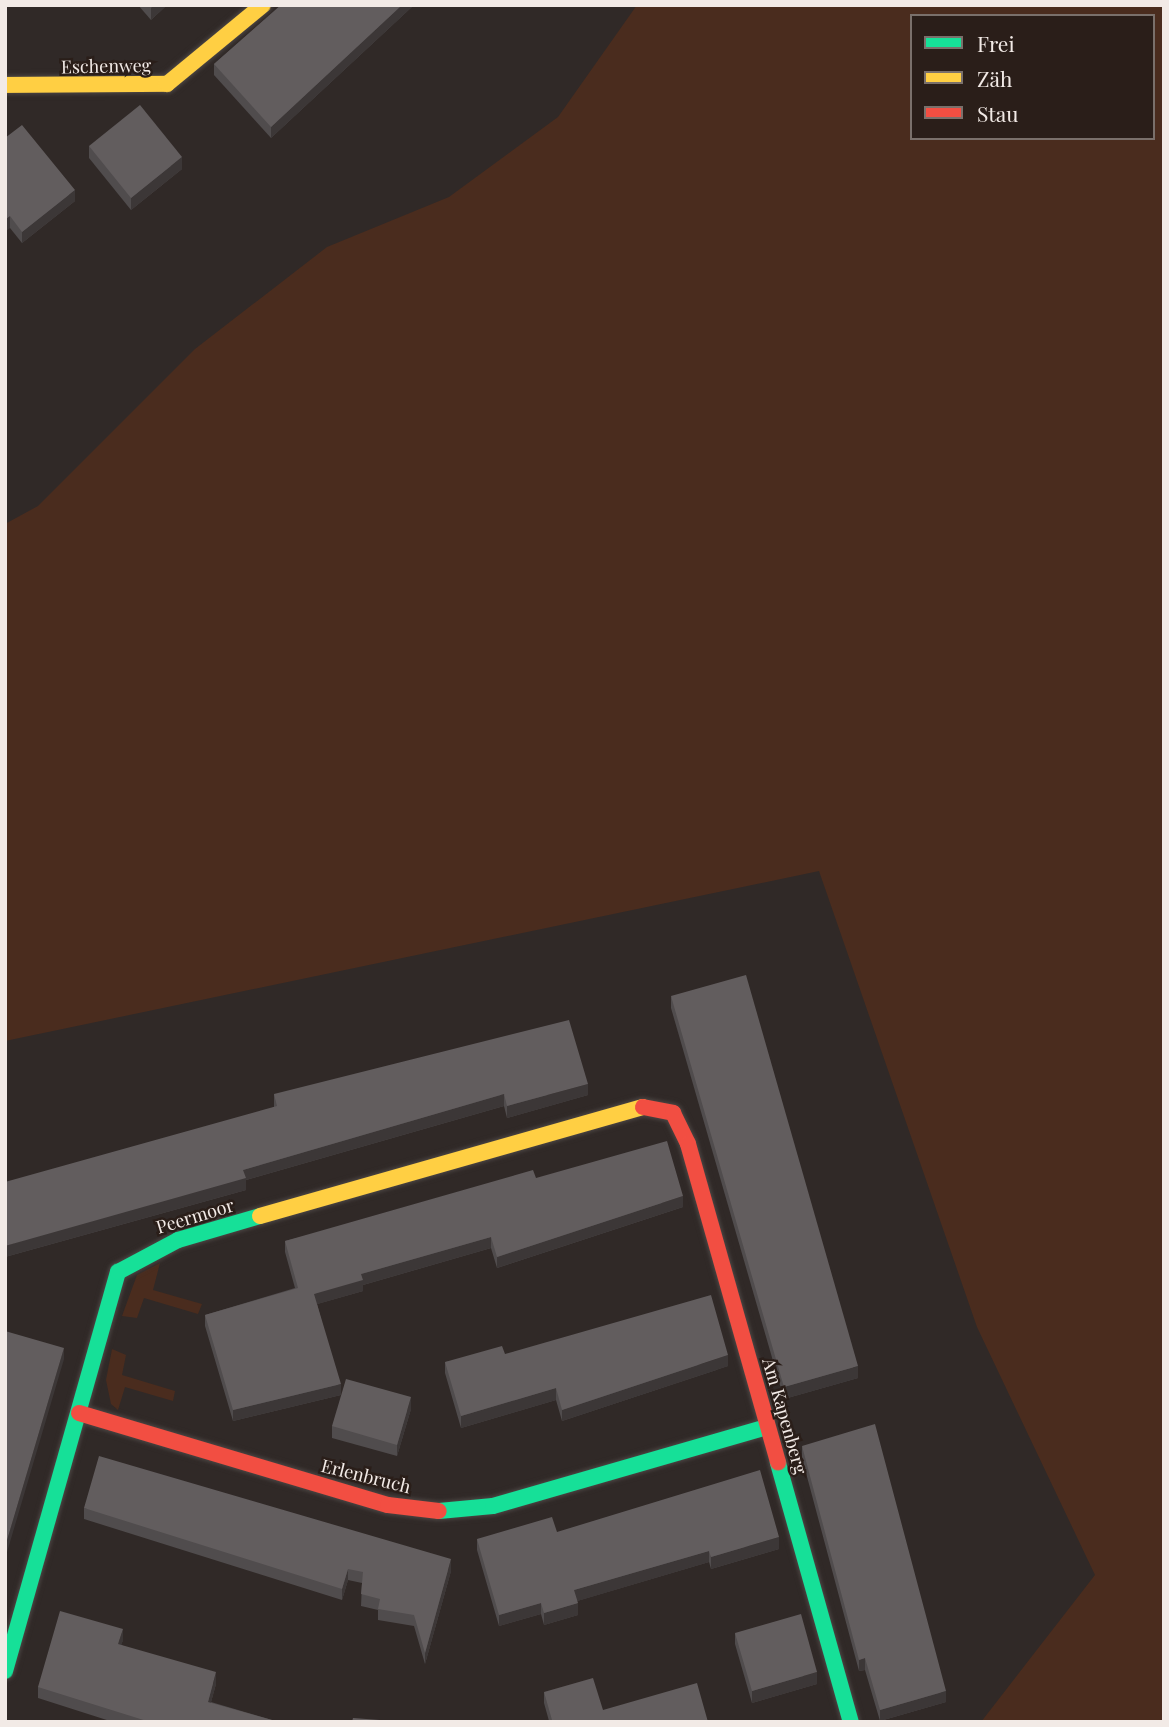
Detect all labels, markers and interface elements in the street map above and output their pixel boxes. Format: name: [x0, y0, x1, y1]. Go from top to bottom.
legend: [910, 14, 1155, 140]
text: Frei: [977, 29, 1015, 57]
street label: Eschenweg: [61, 54, 151, 78]
text: Zäh: [977, 64, 1012, 92]
text: Stau: [977, 99, 1018, 127]
street label: Peermoor: [153, 1194, 237, 1238]
street label: Am Kapenberg: [758, 1356, 812, 1476]
street label: Erlenbruch: [319, 1454, 413, 1498]

